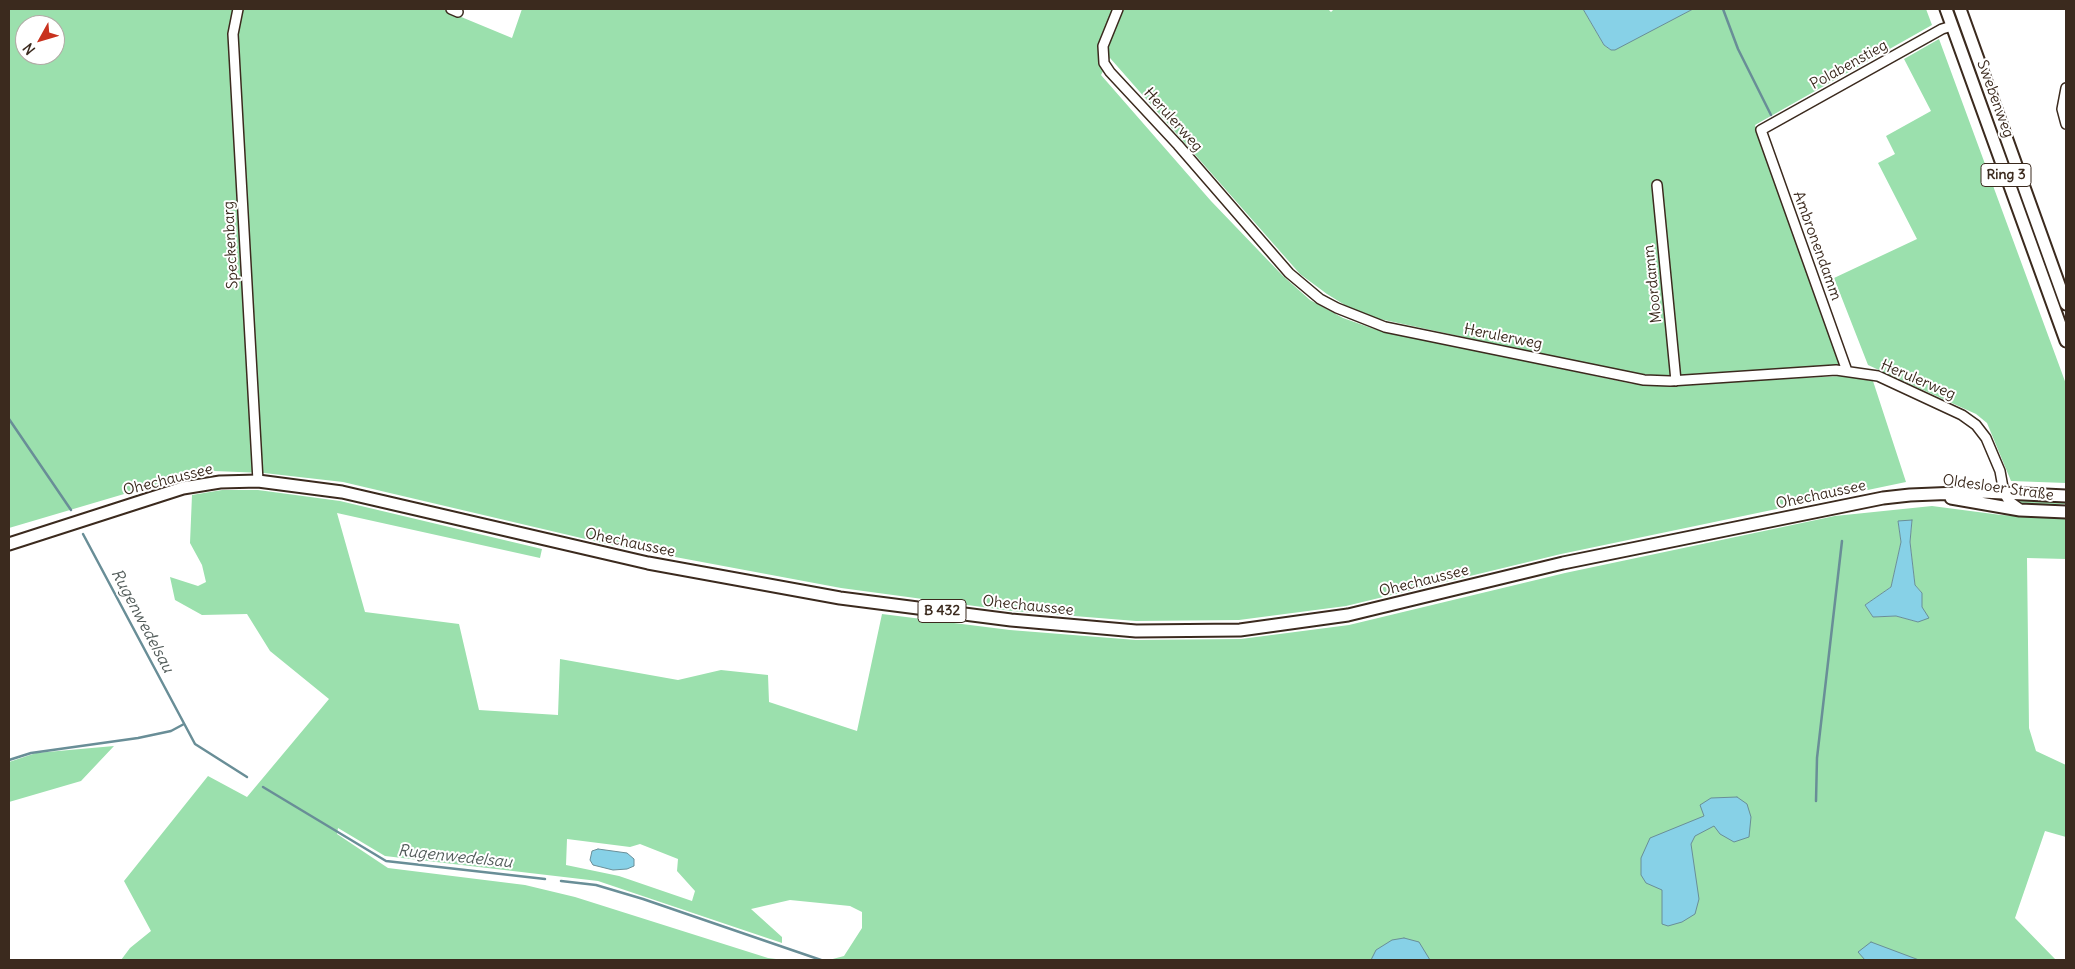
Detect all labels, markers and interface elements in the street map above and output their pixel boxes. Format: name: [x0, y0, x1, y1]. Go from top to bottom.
north arrow: [15, 15, 65, 65]
street label: Polabenstieg: [1807, 36, 1891, 94]
text: N: [19, 39, 39, 58]
street label: Swebenweg: [1973, 58, 2017, 140]
street label: Herulerweg: [1140, 84, 1206, 156]
road number: Ring 3: [1981, 164, 2031, 186]
street label: Ambronendamm: [1789, 189, 1845, 303]
street label: Speckenbarg: [220, 201, 242, 289]
street label: Moordamm: [1640, 244, 1666, 324]
street label: Herulerweg: [1462, 321, 1544, 353]
street label: Herulerweg: [1878, 356, 1958, 404]
street label: Ohechaussee: [121, 460, 215, 500]
street label: Oldesloer Straße: [1941, 471, 2055, 505]
street label: Ohechaussee: [1774, 477, 1868, 513]
street label: Ohechaussee: [583, 525, 677, 561]
street label: Ohechaussee: [1377, 561, 1471, 601]
water label: Rugenwedelsau: [107, 566, 177, 676]
street label: Ohechaussee: [981, 592, 1075, 620]
road number: B 432: [918, 600, 966, 622]
water label: Rugenwedelsau: [397, 841, 513, 873]

